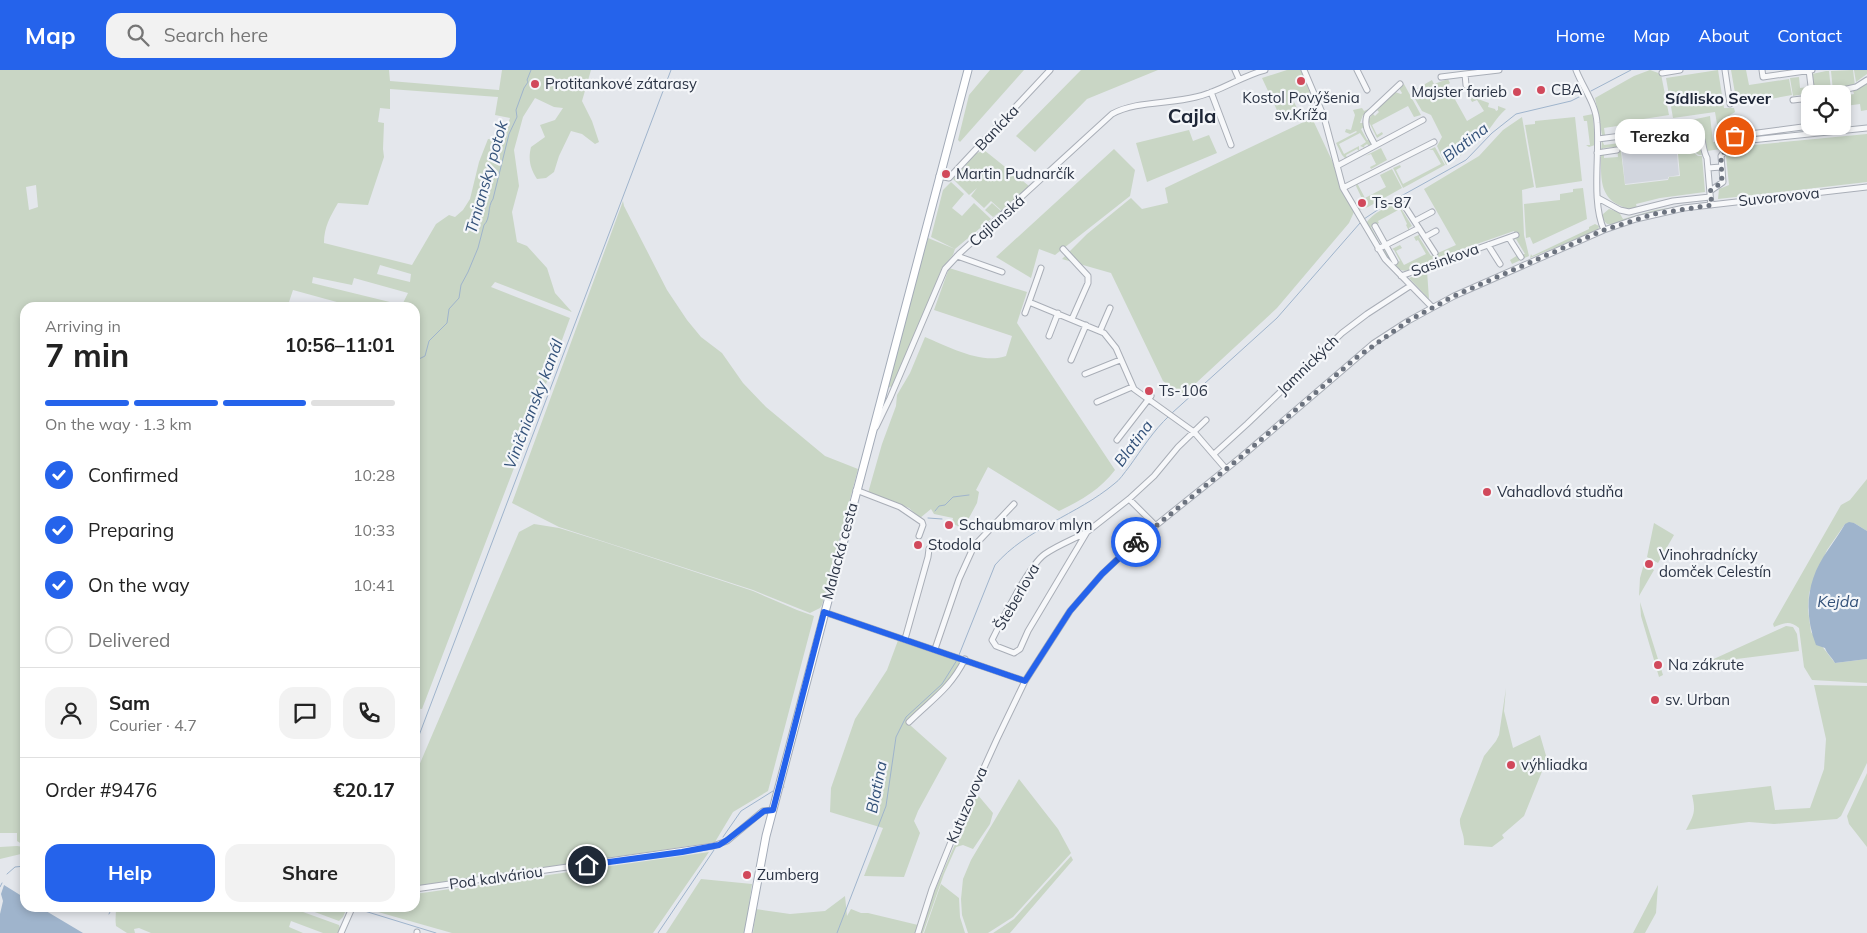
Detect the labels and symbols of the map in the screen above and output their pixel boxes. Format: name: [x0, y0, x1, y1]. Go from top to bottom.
place label: Protitankové zátarasy: [545, 74, 697, 93]
marker: Kostol Povýšenia sv.Kríža: [1295, 75, 1307, 87]
marker: Protitankové zátarasy: [529, 78, 541, 90]
place label: CBA: [1551, 80, 1582, 99]
place label: Majster farieb: [1411, 82, 1507, 101]
marker: CBA: [1535, 84, 1547, 96]
marker: Majster farieb: [1511, 86, 1523, 98]
place label: Kostol Povýšenia sv.Kríža: [1242, 88, 1360, 124]
district label: Sídlisko Sever: [1665, 88, 1772, 108]
street label: Banícka: [971, 101, 1023, 154]
district label: Cajla: [1168, 103, 1216, 128]
pin: [1714, 115, 1756, 157]
water label: Trniansky potok: [460, 118, 512, 236]
water label: Blatina: [1438, 118, 1492, 166]
callout: Terezka: [1615, 118, 1705, 154]
place label: Martin Pudnarčík: [956, 164, 1075, 183]
marker: Martin Pudnarčík: [940, 168, 952, 180]
street label: Suvorovova: [1737, 183, 1820, 210]
street label: Cajlanská: [965, 191, 1028, 250]
place label: Ts-87: [1372, 193, 1412, 212]
marker: Ts-87: [1356, 197, 1368, 209]
street label: Sasinkova: [1408, 238, 1481, 281]
street label: Jamnických: [1273, 331, 1342, 399]
water label: Viničniansky kanál: [499, 336, 567, 472]
place label: Ts-106: [1159, 381, 1208, 400]
marker: Ts-106: [1143, 385, 1155, 397]
water label: Blatina: [1109, 416, 1157, 470]
place label: Vahadlová studňa: [1497, 482, 1623, 501]
marker: Vahadlová studňa: [1481, 486, 1493, 498]
street label: Malacká cesta: [817, 500, 862, 601]
place label: Schaubmarov mlyn: [959, 515, 1093, 534]
courier: [1111, 517, 1161, 567]
marker: Schaubmarov mlyn: [943, 519, 955, 531]
place label: Stodola: [928, 535, 981, 554]
marker: Stodola: [912, 539, 924, 551]
place label: Vinohradnícky domček Celestín: [1659, 545, 1771, 581]
marker: Vinohradnícky domček Celestín: [1643, 558, 1655, 570]
street label: Šteberlova: [990, 560, 1043, 634]
water label: Kejda: [1817, 591, 1859, 611]
place label: Na zákrute: [1668, 655, 1744, 674]
marker: Na zákrute: [1652, 659, 1664, 671]
place label: sv. Urban: [1665, 690, 1730, 709]
marker: sv. Urban: [1649, 694, 1661, 706]
place label: výhliadka: [1521, 755, 1588, 774]
water label: Blatina: [861, 759, 891, 815]
marker: výhliadka: [1505, 759, 1517, 771]
street label: Kutuzovova: [942, 764, 991, 846]
pin: [566, 844, 608, 886]
street label: Pod kalváriou: [448, 862, 544, 893]
place label: Zumberg: [757, 865, 819, 884]
marker: Zumberg: [741, 869, 753, 881]

